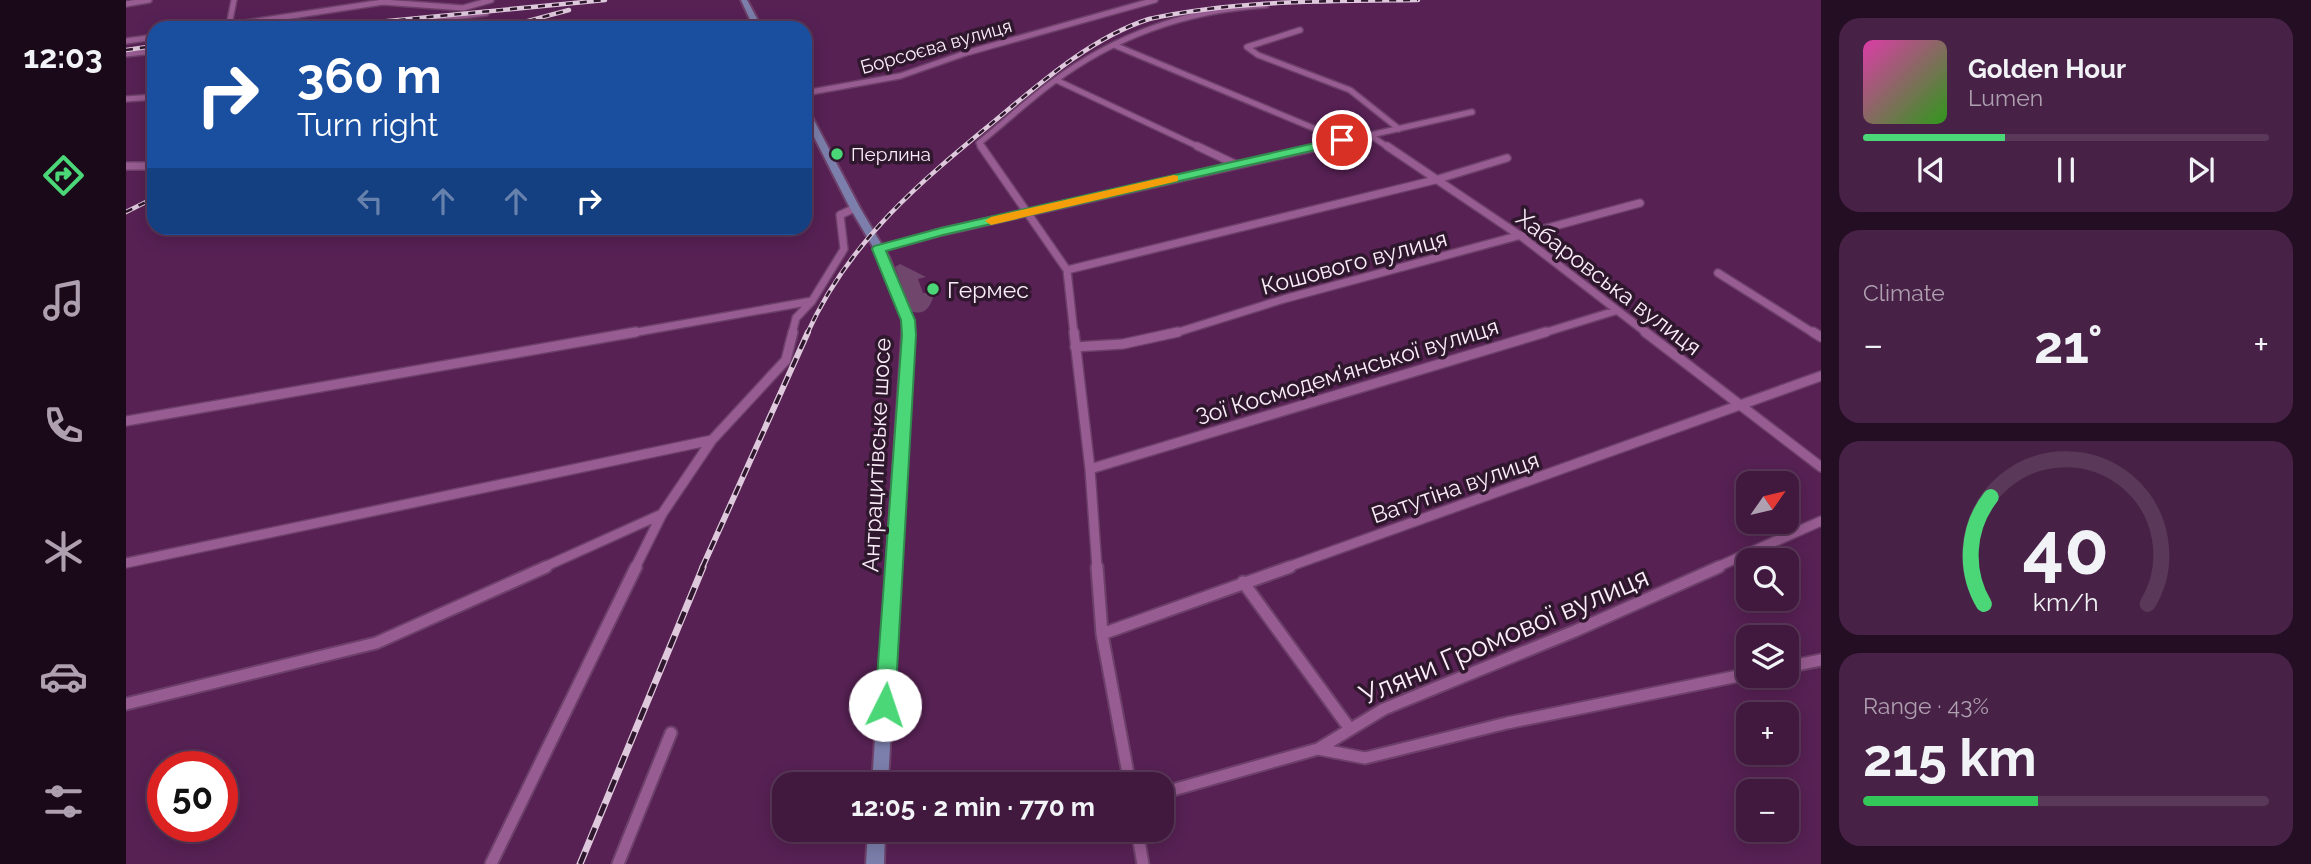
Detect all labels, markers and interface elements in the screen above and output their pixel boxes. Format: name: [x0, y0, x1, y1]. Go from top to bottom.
street label: Борсоєва вулиця: [858, 14, 1014, 78]
text: 12:03: [23, 38, 103, 75]
text: 360 m: [297, 47, 442, 104]
icon: right: [182, 49, 273, 140]
text: Golden Hour: [1968, 54, 2126, 84]
text: Lumen: [1968, 84, 2043, 111]
text: Turn right: [297, 106, 438, 143]
pin: [1312, 110, 1372, 170]
icon: arrive: [1323, 121, 1361, 159]
place label: Перлина: [851, 143, 931, 165]
marker: Перлина: [829, 146, 845, 162]
icon: directions: [39, 151, 88, 200]
icon: previous: [1912, 151, 1950, 189]
icon: pause: [2047, 151, 2085, 189]
icon: next: [2182, 151, 2220, 189]
icon: left: [351, 182, 389, 220]
icon: ahead: [424, 182, 462, 220]
icon: ahead: [497, 182, 535, 220]
icon: right: [570, 182, 608, 220]
street label: Хабаровська вулиця: [1511, 204, 1707, 360]
street label: Кошового вулиця: [1258, 224, 1450, 300]
icon: music: [39, 276, 88, 325]
place label: Гермес: [947, 276, 1029, 303]
text: Climate: [1863, 279, 1945, 306]
marker: Гермес: [925, 281, 941, 297]
street label: Зої Космодем’янської вулиця: [1192, 312, 1502, 430]
text: 21°: [2034, 314, 2103, 375]
text: −: [1863, 322, 1883, 367]
text: +: [2253, 322, 2269, 367]
street label: Антрацитівське шосе: [856, 337, 896, 573]
icon: phone: [39, 401, 88, 450]
street label: Ватутіна вулиця: [1368, 446, 1542, 528]
north arrow: [1736, 471, 1799, 534]
map controls: [1736, 471, 1799, 842]
text: 40: [2023, 506, 2109, 591]
icon: climate: [39, 527, 88, 576]
button: search: [1736, 548, 1799, 611]
street label: Уляни Громової вулиця: [1355, 560, 1653, 712]
text: km/h: [2033, 587, 2099, 617]
button: layers: [1736, 625, 1799, 688]
icon: car: [39, 652, 88, 701]
position arrow: [848, 668, 922, 742]
text: Range · 43%: [1863, 692, 1989, 719]
button: +: [1736, 702, 1799, 765]
text: 215 km: [1863, 727, 2037, 788]
speed limit sign: 50: [147, 751, 238, 842]
icon: filters: [39, 777, 88, 826]
button: −: [1736, 779, 1799, 842]
text: 12:05 · 2 min · 770 m: [851, 792, 1095, 822]

